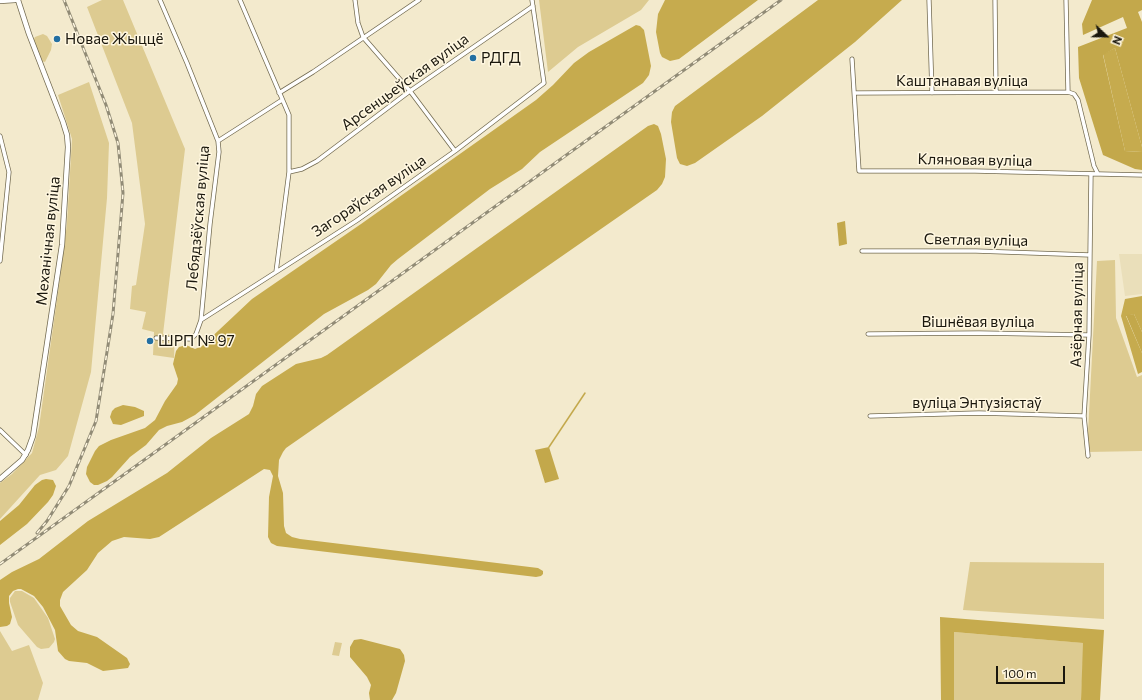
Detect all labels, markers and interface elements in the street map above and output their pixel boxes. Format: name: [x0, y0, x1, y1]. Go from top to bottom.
north arrow: [1086, 16, 1126, 56]
place label: Новае Жыццё: [65, 30, 163, 48]
street label: Арсенцьеўская вуліца: [338, 30, 472, 134]
marker: Новае Жыццё: [52, 34, 62, 44]
text: N: [1110, 34, 1125, 47]
place label: РДГД: [481, 49, 521, 67]
marker: РДГД: [468, 53, 478, 63]
street label: Каштанавая вуліца: [896, 72, 1028, 90]
street label: Лебядзёўская вуліца: [183, 145, 213, 291]
street label: Кляновая вуліца: [917, 150, 1033, 170]
street label: Загораўская вуліца: [308, 151, 430, 241]
street label: Механічная вуліца: [32, 176, 64, 306]
street label: Светлая вуліца: [924, 230, 1028, 250]
street label: Азёрная вуліца: [1067, 262, 1087, 368]
street label: Вішнёвая вуліца: [921, 313, 1035, 331]
place label: ШРП № 97: [158, 332, 235, 350]
marker: ШРП № 97: [145, 336, 155, 346]
street label: вуліца Энтузіястаў: [912, 394, 1042, 412]
scale bar: [998, 658, 1067, 684]
text: 100 m: [1003, 666, 1037, 680]

